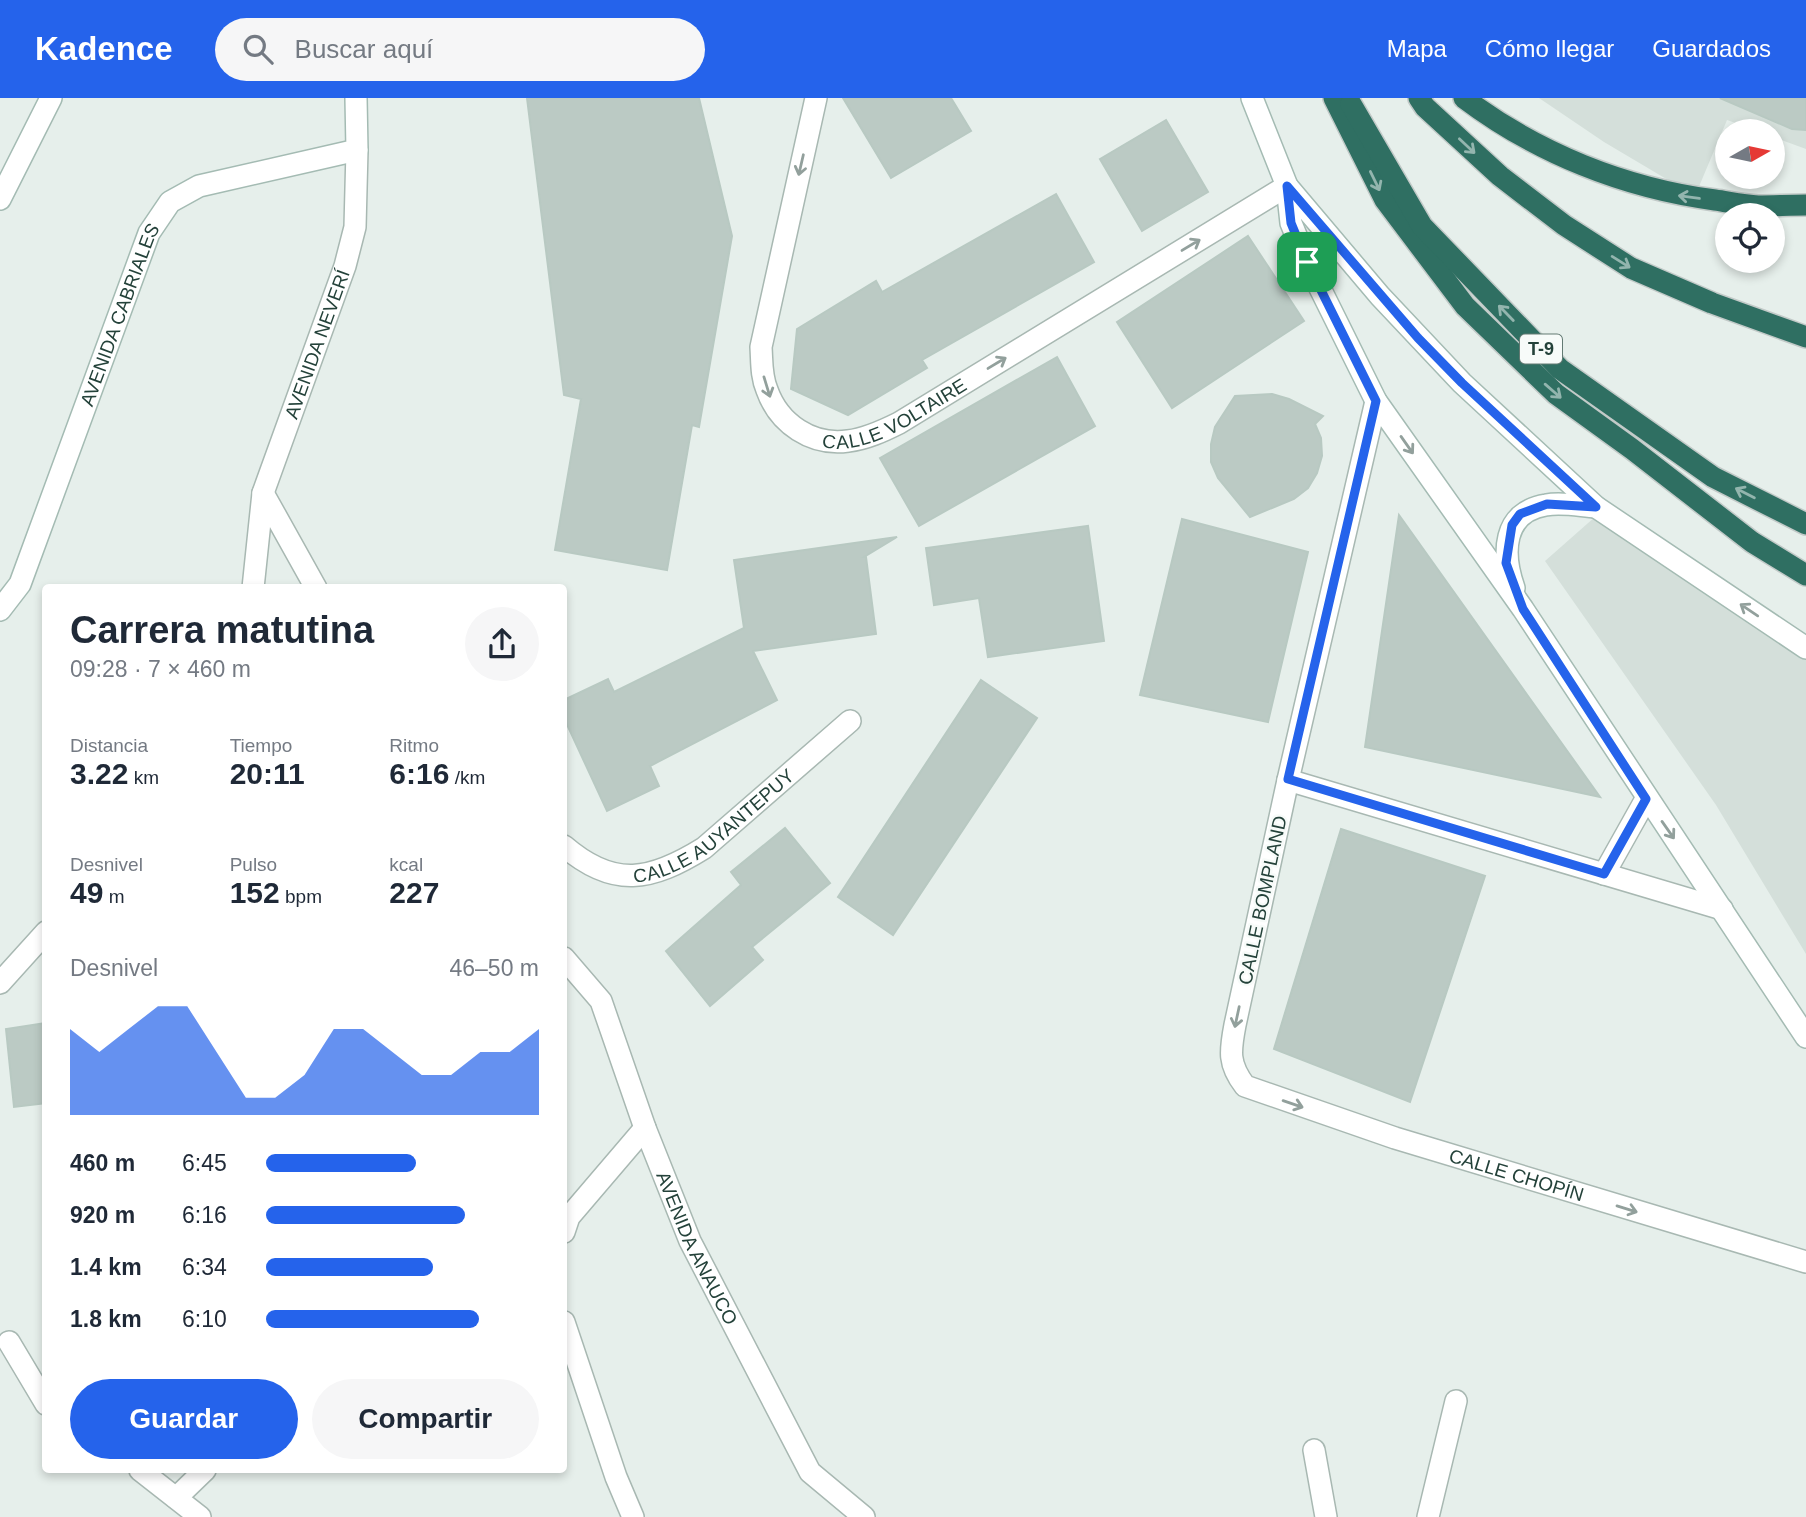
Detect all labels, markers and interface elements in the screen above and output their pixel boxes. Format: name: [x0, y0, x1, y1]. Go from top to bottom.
search box: [215, 18, 705, 81]
text: Kadence: [35, 30, 173, 67]
icon: search: [239, 30, 277, 68]
text: Buscar aquí: [295, 34, 433, 64]
text: Mapa: [1387, 35, 1447, 62]
text: Cómo llegar: [1485, 35, 1614, 62]
text: Guardados: [1652, 35, 1771, 62]
north arrow: [1715, 119, 1785, 189]
map controls: [1715, 119, 1785, 273]
one-way arrow: [1458, 138, 1476, 154]
one-way arrow: [794, 153, 807, 176]
one-way arrow: [1369, 170, 1383, 191]
one-way arrow: [1679, 190, 1701, 203]
button: locate: [1715, 203, 1785, 273]
street label: AVENIDA CABRIALES: [76, 219, 164, 409]
pin: [1277, 232, 1337, 292]
one-way arrow: [1181, 237, 1201, 251]
icon: arrive: [1288, 243, 1326, 281]
one-way arrow: [1611, 256, 1631, 270]
street label: AVENIDA NEVERÍ: [281, 266, 354, 422]
one-way arrow: [1497, 305, 1514, 322]
road number: T-9: [1520, 334, 1562, 363]
one-way arrow: [987, 356, 1007, 370]
street label: CALLE VOLTAIRE: [821, 374, 970, 453]
one-way arrow: [761, 376, 774, 398]
one-way arrow: [1544, 383, 1562, 399]
one-way arrow: [1400, 435, 1414, 454]
one-way arrow: [1735, 485, 1756, 499]
one-way arrow: [1740, 603, 1760, 617]
button: share: [465, 607, 539, 681]
text: Carrera matutina: [70, 609, 374, 651]
text: 09:28 · 7 × 460 m: [70, 656, 251, 682]
text: Distancia: [70, 735, 148, 756]
text: Tiempo: [230, 735, 292, 756]
text: Ritmo: [389, 735, 439, 756]
text: 3.22: [70, 757, 128, 790]
text: 20:11: [230, 757, 305, 790]
text: 6:16: [389, 757, 449, 790]
street label: CALLE AUYANTEPUY: [632, 765, 798, 887]
text: km: [128, 767, 159, 788]
text: /km: [449, 767, 485, 788]
street label: CALLE BOMPLAND: [1234, 814, 1291, 986]
one-way arrow: [1661, 820, 1675, 839]
text: Desnivel: [70, 854, 143, 875]
text: Pulso: [230, 854, 277, 875]
text: kcal: [389, 854, 423, 875]
text: 49: [70, 876, 103, 909]
text: 152: [230, 876, 280, 909]
text: 227: [389, 876, 439, 909]
text: m: [103, 886, 124, 907]
text: bpm: [280, 886, 322, 907]
text: Desnivel: [70, 955, 158, 981]
text: 46–50 m: [449, 955, 539, 981]
one-way arrow: [1229, 1005, 1243, 1028]
one-way arrow: [1282, 1099, 1304, 1111]
street label: CALLE CHOPÍN: [1447, 1145, 1586, 1205]
text: 460 m: [70, 1150, 135, 1176]
text: 6:45: [182, 1150, 227, 1176]
street label: AVENIDA ANAUCO: [652, 1168, 742, 1328]
text: 920 m: [70, 1202, 135, 1228]
text: 6:16: [182, 1202, 227, 1228]
one-way arrow: [1616, 1203, 1638, 1216]
text: 1.4 km: [70, 1254, 142, 1280]
text: 6:34: [182, 1254, 227, 1280]
text: 1.8 km: [70, 1306, 142, 1332]
text: 6:10: [182, 1306, 227, 1332]
button: Guardar: [70, 1379, 298, 1459]
button: Compartir: [312, 1379, 539, 1459]

